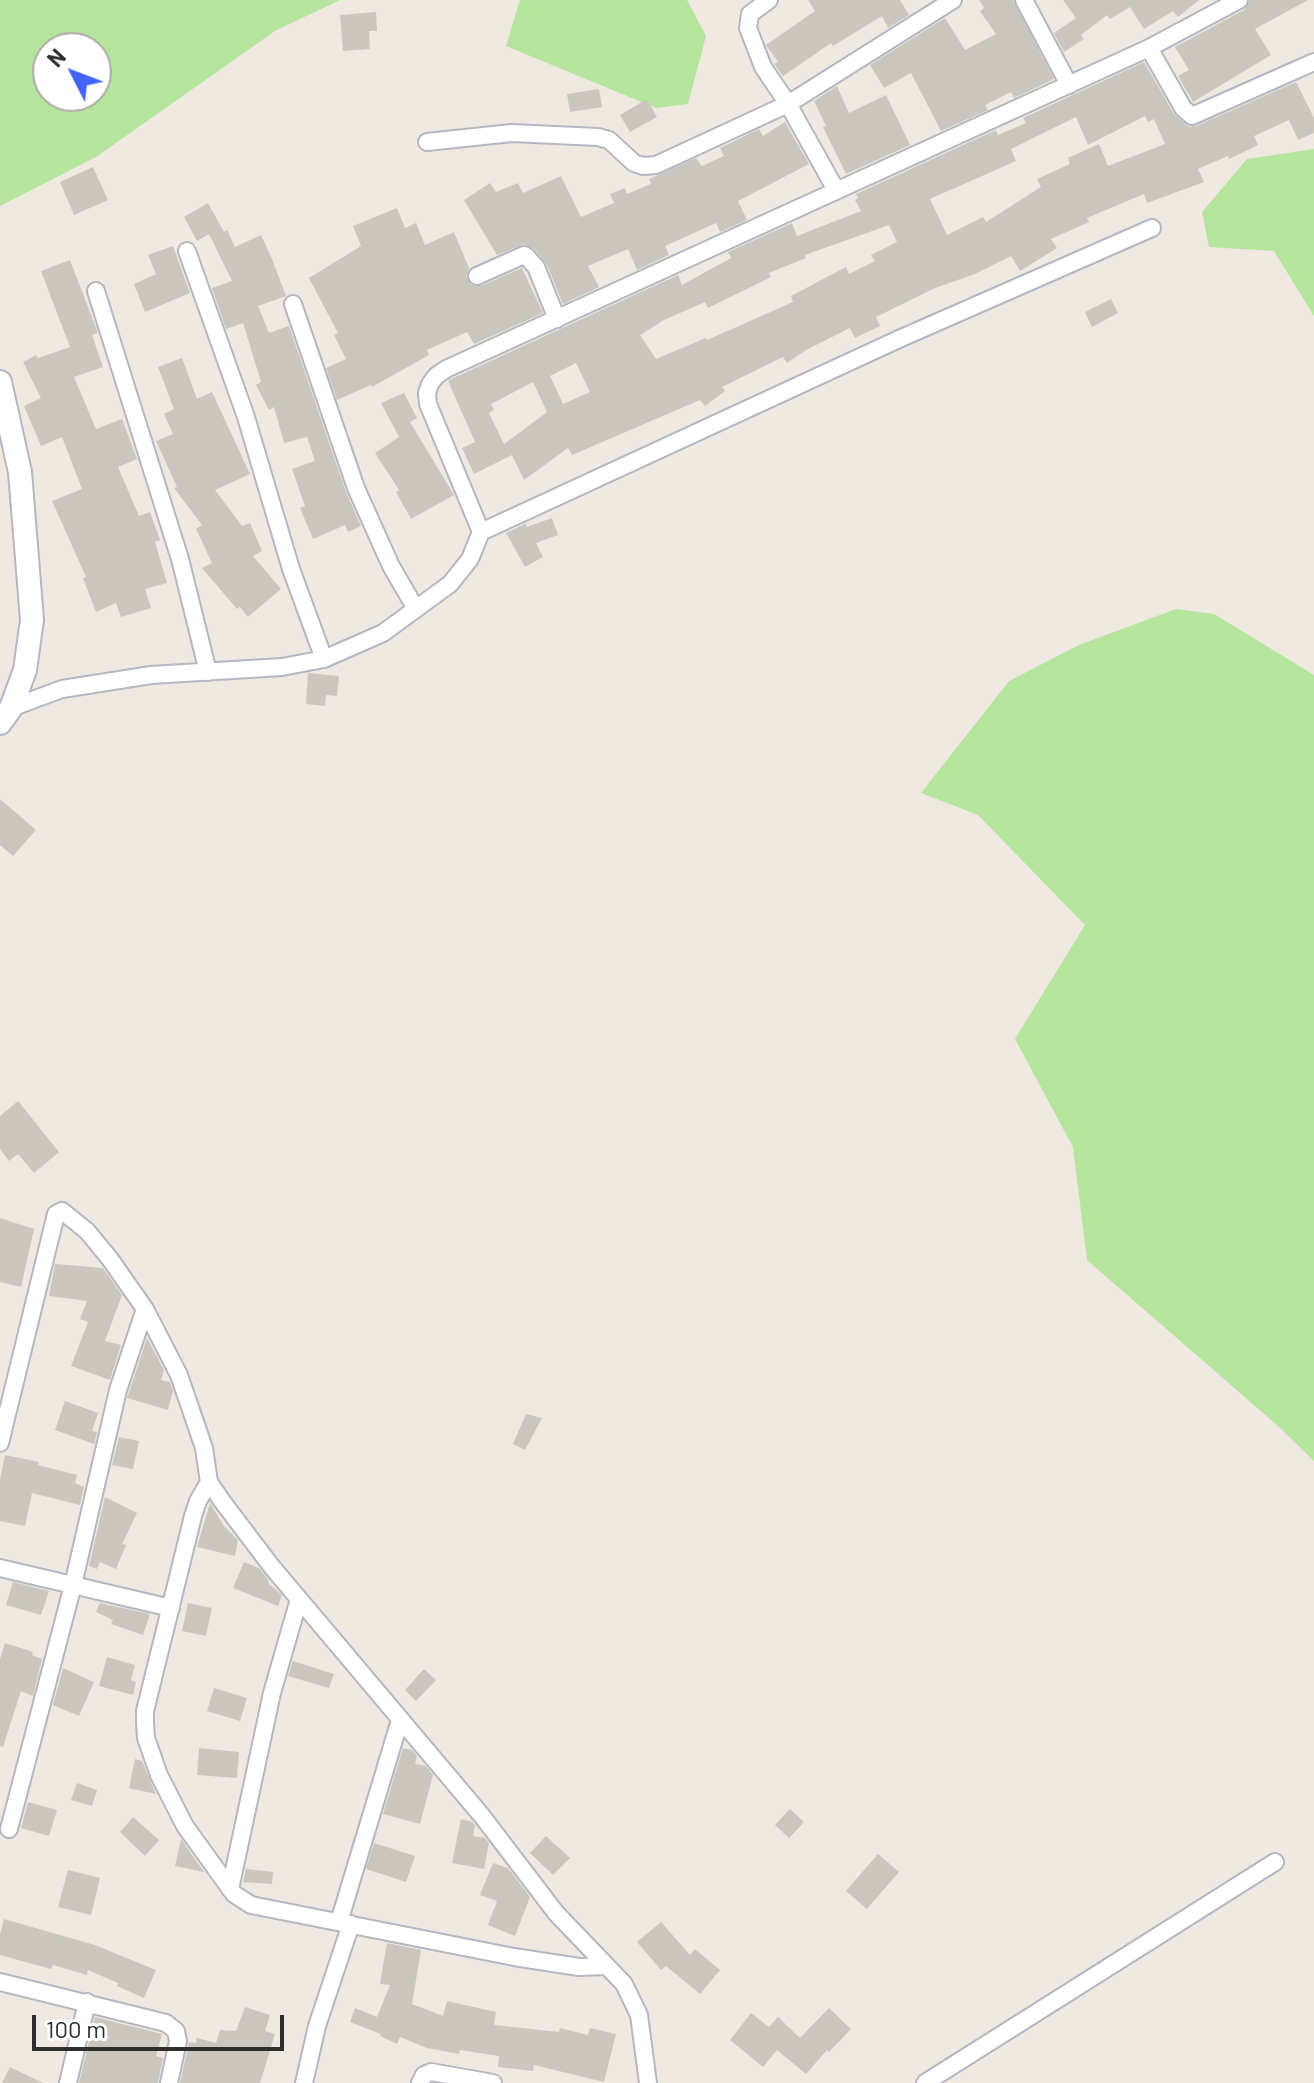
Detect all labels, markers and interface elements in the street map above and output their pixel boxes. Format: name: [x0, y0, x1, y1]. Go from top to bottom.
north arrow: [32, 32, 112, 112]
text: N: [41, 43, 70, 71]
scale bar: [36, 1999, 288, 2049]
text: 100 m: [46, 2014, 106, 2043]

